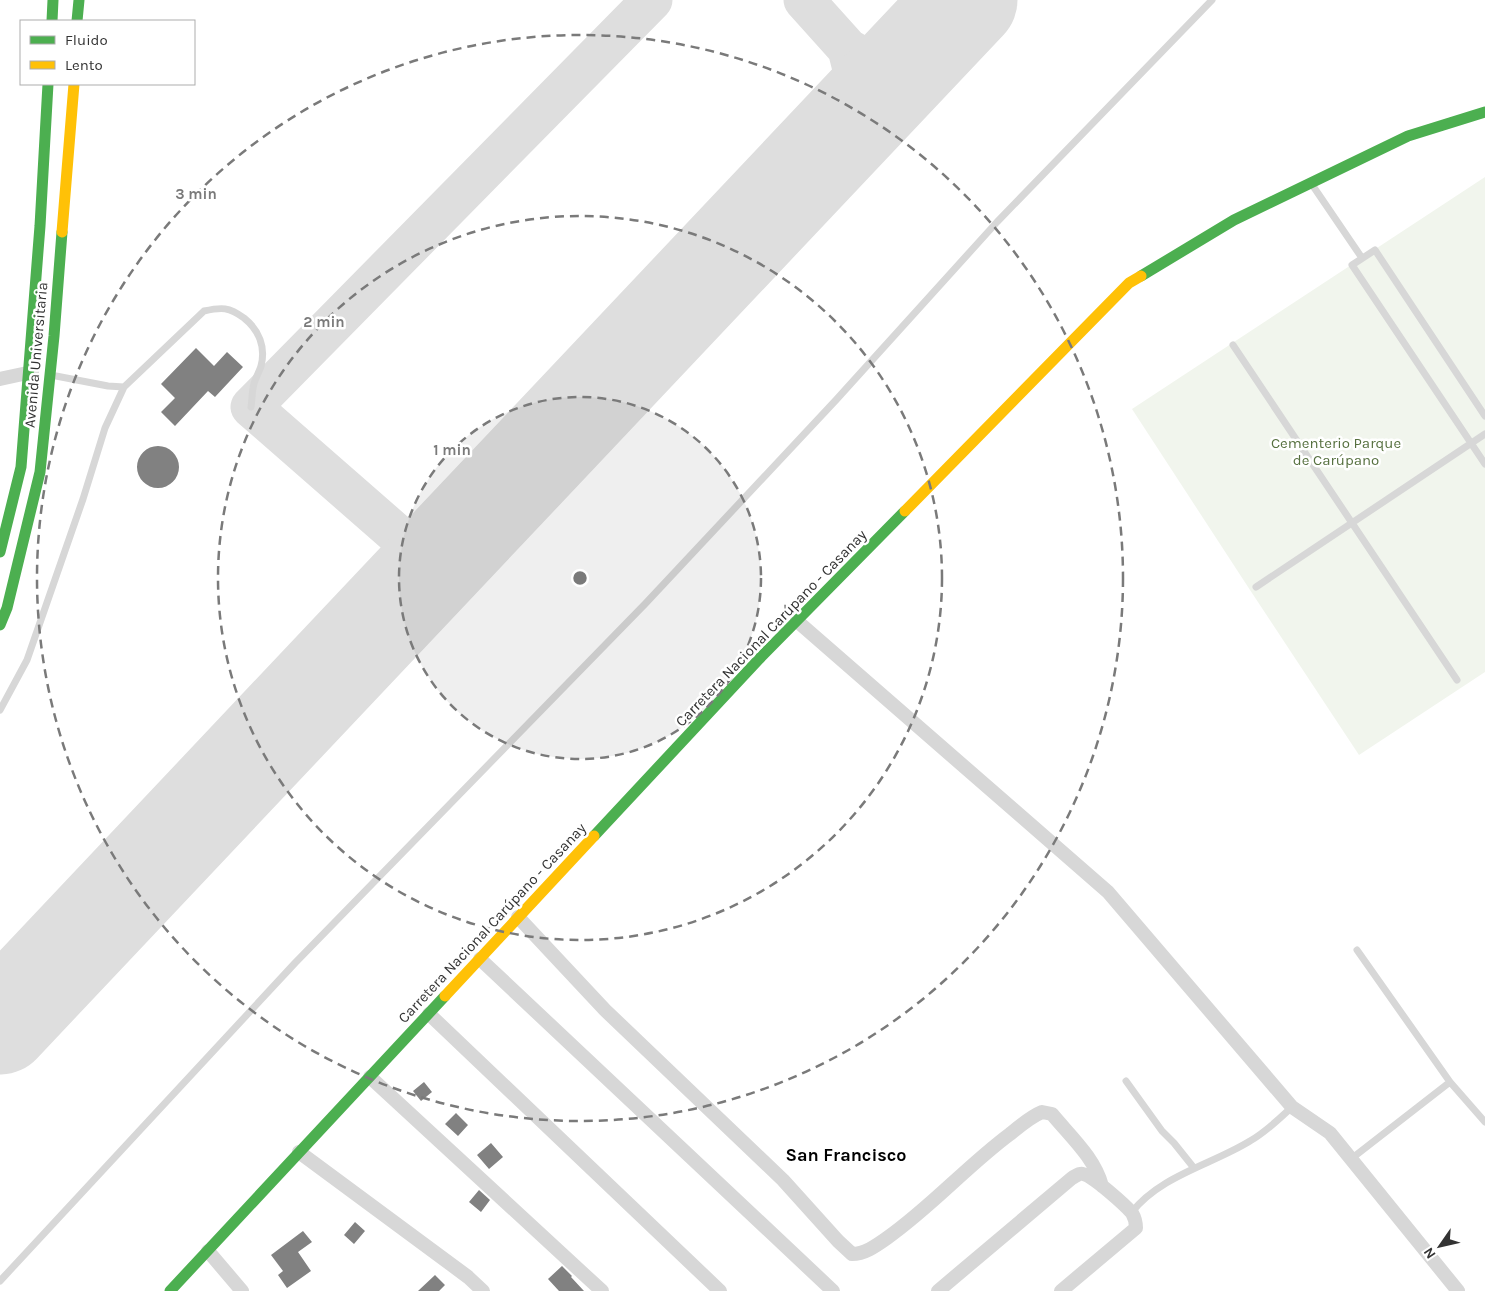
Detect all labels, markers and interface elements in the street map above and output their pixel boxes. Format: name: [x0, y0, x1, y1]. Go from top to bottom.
legend: [20, 20, 195, 85]
text: Fluido: [65, 31, 108, 49]
text: Lento: [65, 56, 103, 74]
text: 3 min: [175, 185, 217, 203]
street label: Avenida Universitaria: [21, 281, 51, 429]
text: 2 min: [303, 313, 345, 331]
park label: Cementerio Parque de Carúpano: [1271, 434, 1401, 469]
text: 1 min: [433, 441, 471, 459]
street label: Carretera Nacional Carúpano - Casanay: [672, 526, 870, 730]
centre of rings: [571, 569, 589, 587]
street label: Carretera Nacional Carúpano - Casanay: [394, 819, 590, 1027]
district label: San Francisco: [785, 1144, 907, 1166]
north arrow: [1415, 1221, 1465, 1271]
text: N: [1420, 1244, 1439, 1262]

